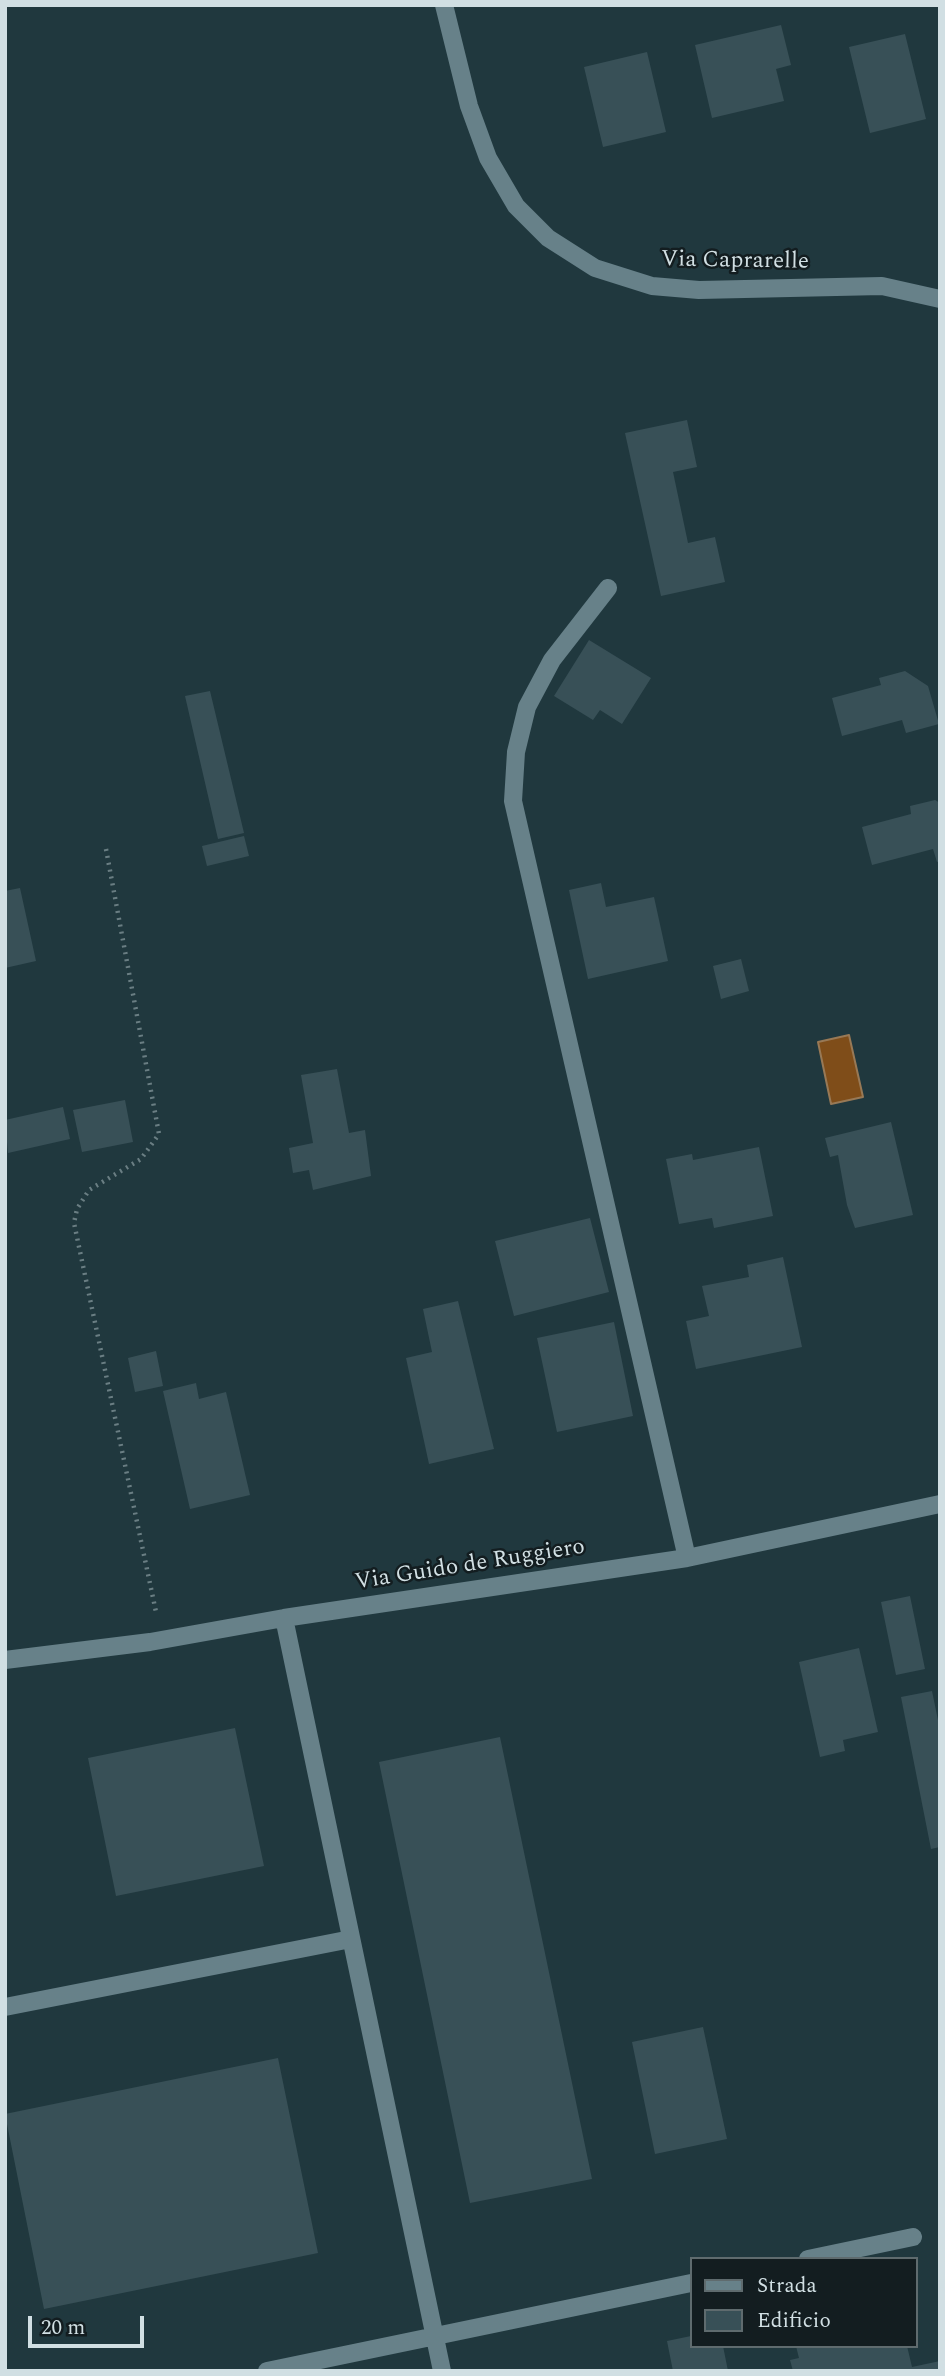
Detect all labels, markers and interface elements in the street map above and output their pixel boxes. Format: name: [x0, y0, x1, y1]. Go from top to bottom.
street label: Via Caprarelle: [661, 247, 809, 277]
street label: Via Guido de Ruggiero: [353, 1534, 587, 1598]
legend: [690, 2257, 917, 2348]
text: Strada: [757, 2270, 817, 2302]
scale bar: [32, 2302, 147, 2346]
text: Edificio: [757, 2305, 831, 2337]
text: 20 m: [41, 2312, 85, 2344]

